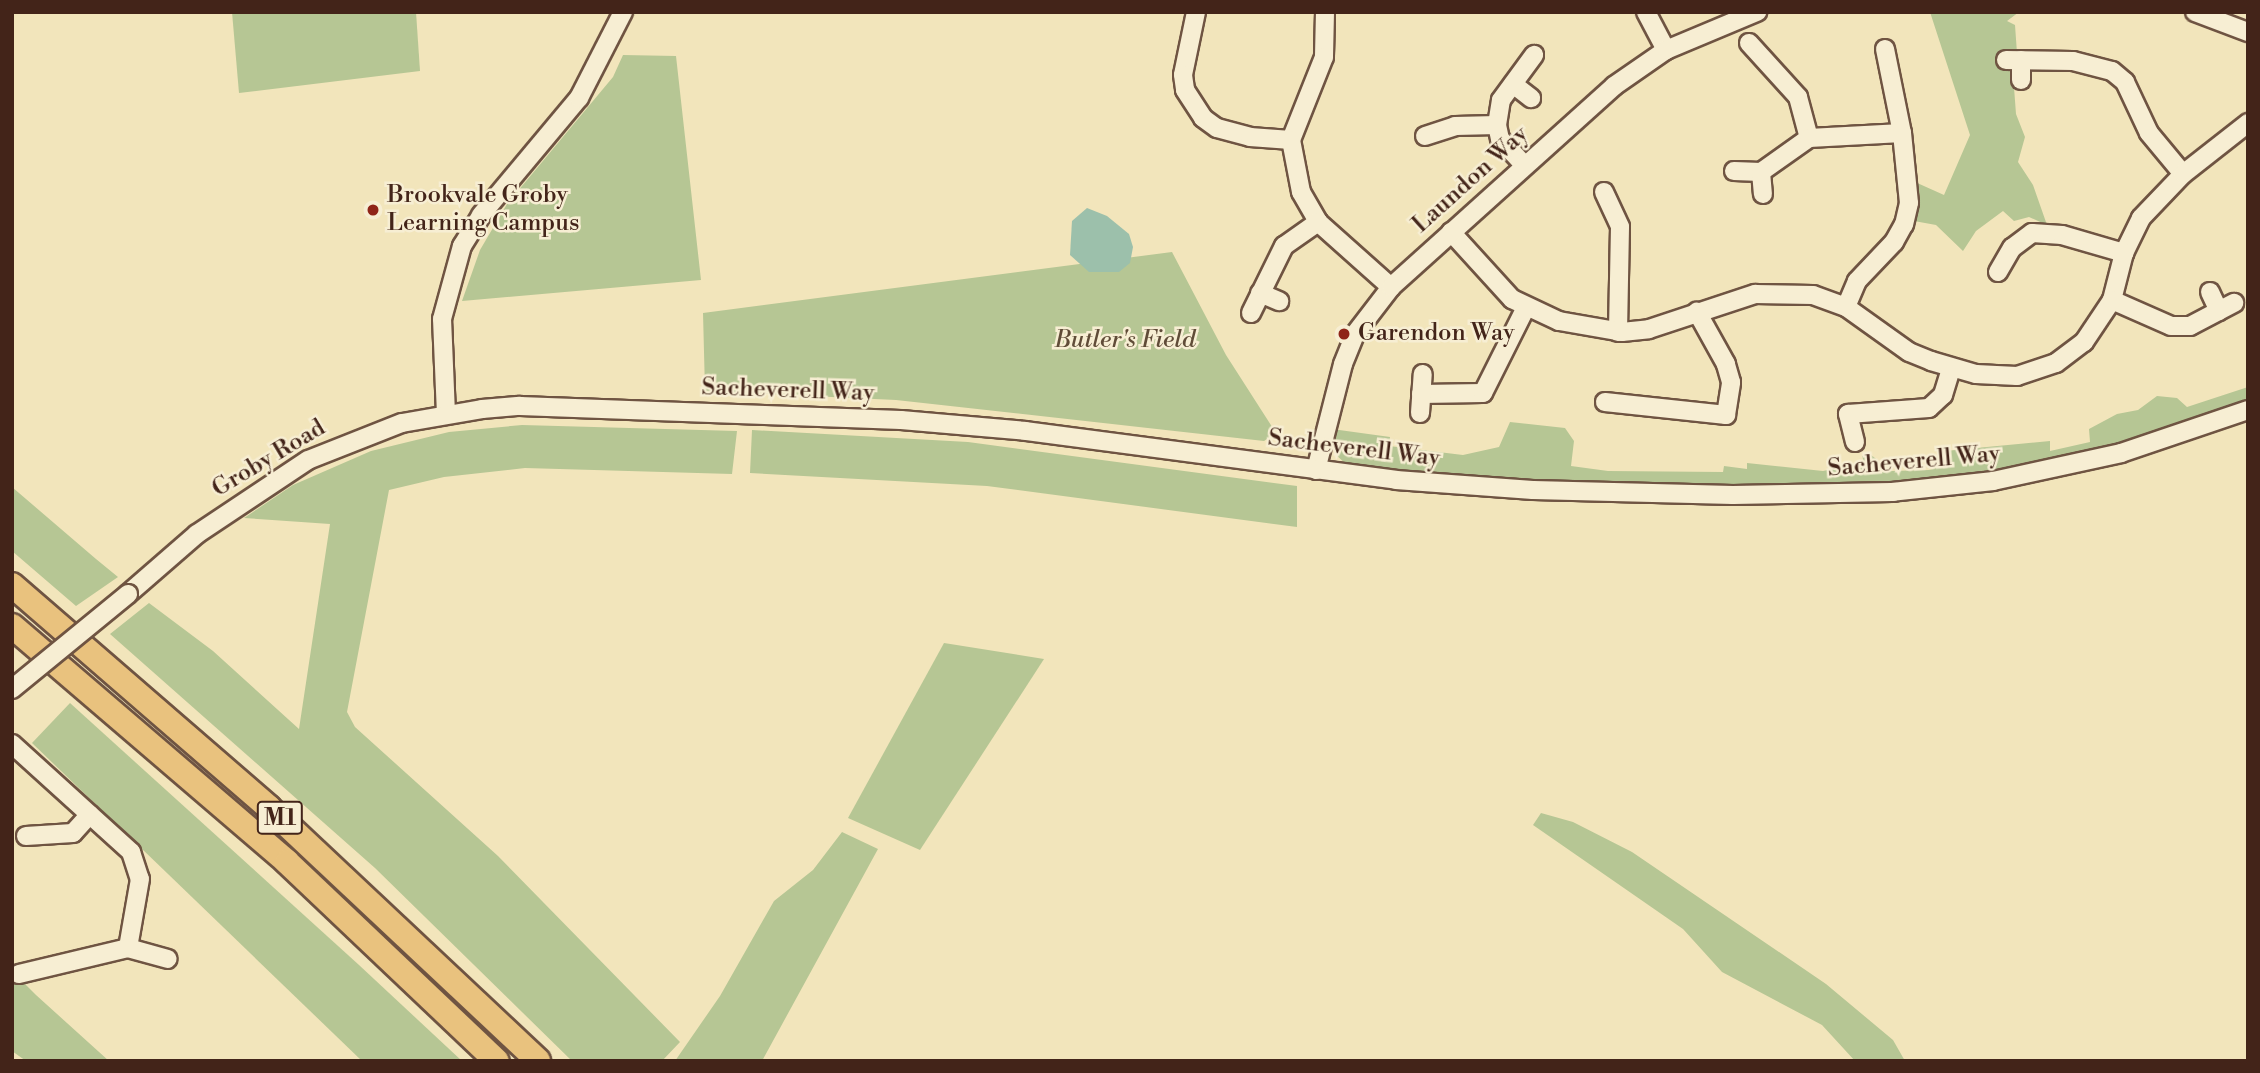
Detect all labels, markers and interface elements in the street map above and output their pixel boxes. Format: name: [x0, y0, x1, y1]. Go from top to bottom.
street label: Laundon Way: [1407, 120, 1535, 240]
place label: Brookvale Groby Learning Campus: [387, 182, 579, 238]
marker: Brookvale Groby Learning Campus: [365, 202, 381, 218]
place label: Garendon Way: [1358, 320, 1515, 348]
marker: Garendon Way: [1336, 326, 1352, 342]
park label: Butler's Field: [1055, 327, 1195, 355]
street label: Sacheverell Way: [701, 374, 875, 408]
street label: Groby Road: [207, 414, 331, 504]
street label: Sacheverell Way: [1266, 424, 1442, 474]
street label: Sacheverell Way: [1826, 440, 2002, 484]
road number: M1: [256, 798, 304, 838]

